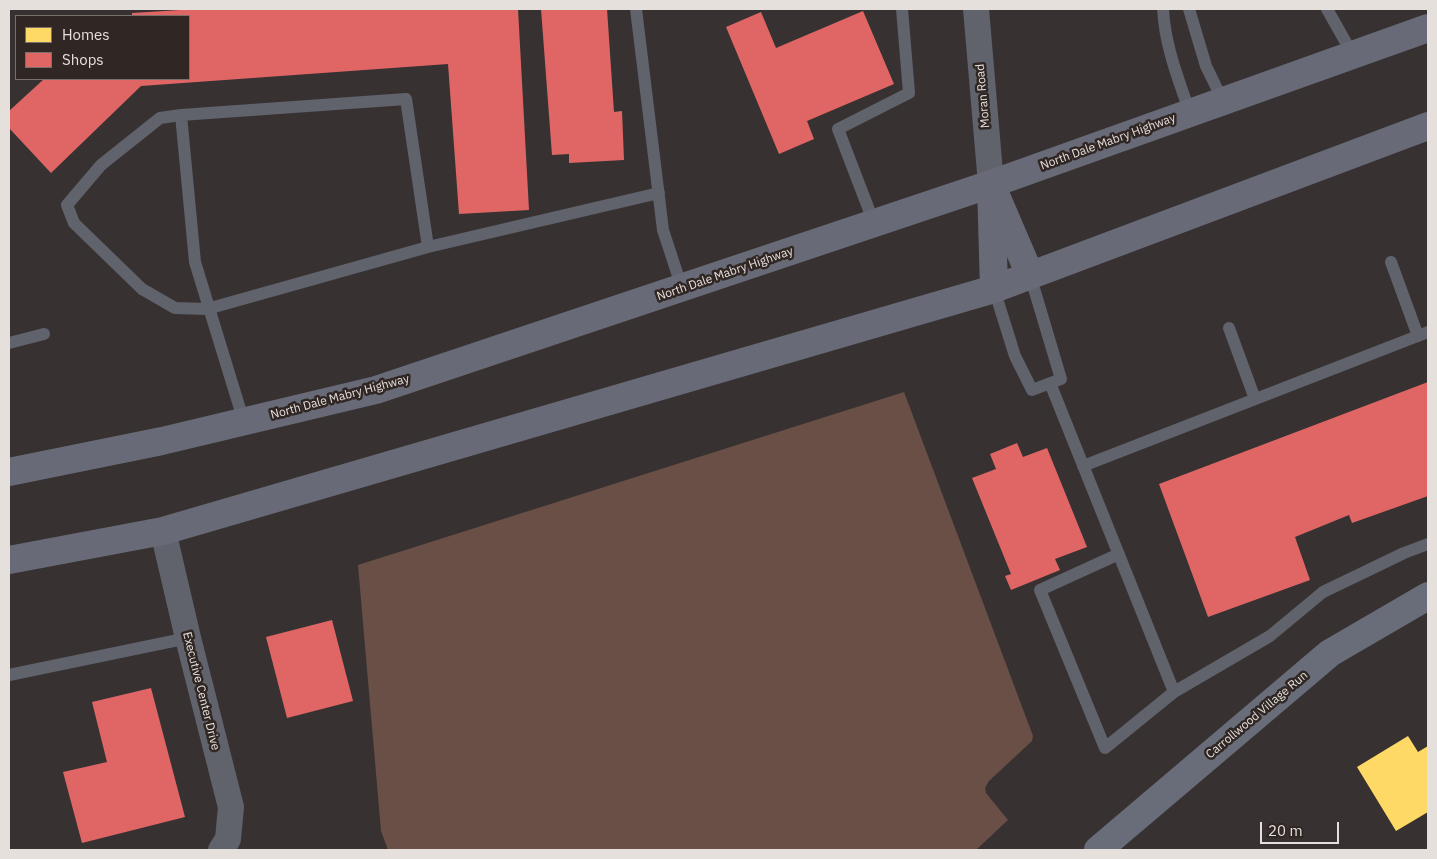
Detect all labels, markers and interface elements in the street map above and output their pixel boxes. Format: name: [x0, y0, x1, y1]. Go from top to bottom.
legend: [15, 15, 190, 80]
text: Homes: [62, 25, 110, 44]
text: Shops: [62, 50, 104, 69]
street label: Moran Road: [973, 63, 993, 129]
street label: North Dale Mabry Highway: [1038, 111, 1178, 173]
street label: North Dale Mabry Highway: [655, 244, 795, 304]
street label: North Dale Mabry Highway: [269, 372, 411, 422]
street label: Executive Center Drive: [179, 630, 223, 752]
street label: Carrollwood Village Run: [1203, 668, 1311, 762]
scale bar: [1262, 812, 1341, 844]
text: 20 m: [1268, 821, 1303, 840]

